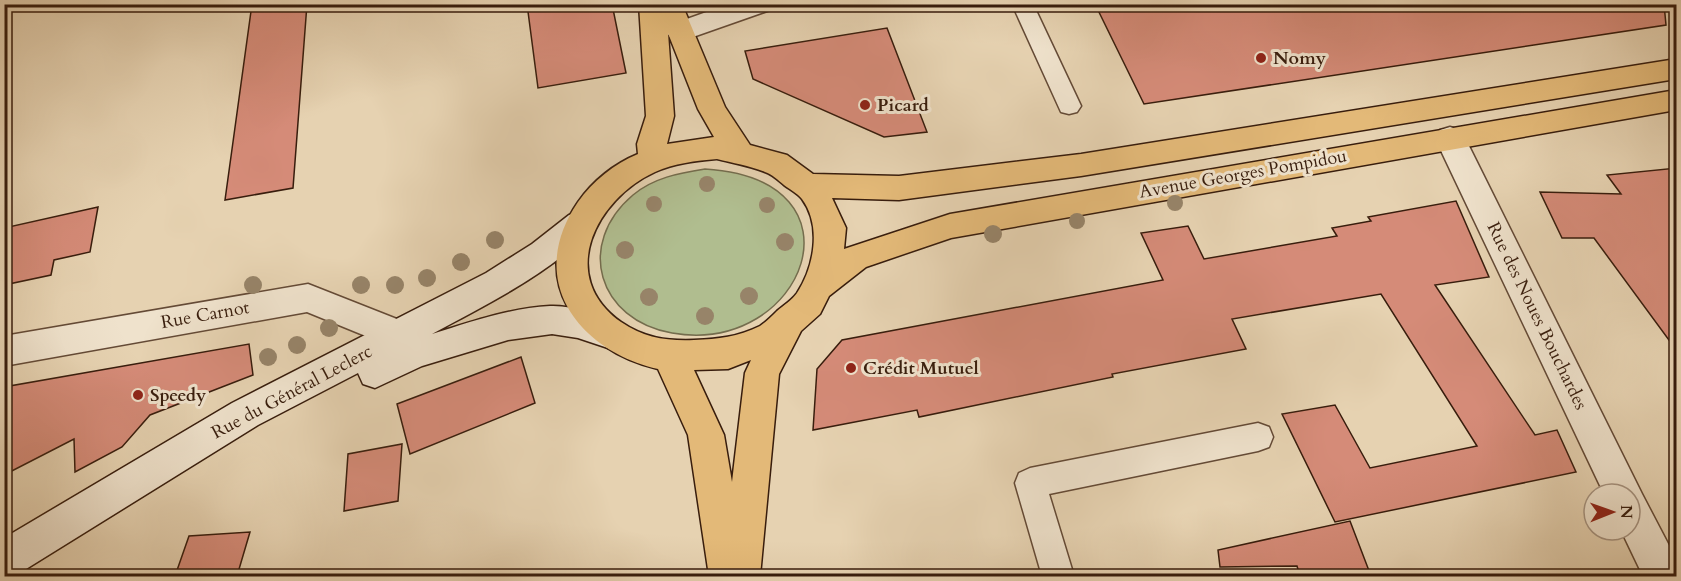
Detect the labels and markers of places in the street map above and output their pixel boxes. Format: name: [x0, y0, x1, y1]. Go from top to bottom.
place label: Nomy: [1273, 46, 1327, 71]
marker: Nomy: [1254, 51, 1268, 65]
place label: Picard: [877, 93, 929, 118]
marker: Picard: [858, 98, 872, 112]
place label: Crédit Mutuel: [863, 356, 979, 381]
marker: Crédit Mutuel: [844, 361, 858, 375]
place label: Speedy: [150, 383, 207, 408]
marker: Speedy: [131, 388, 145, 402]

